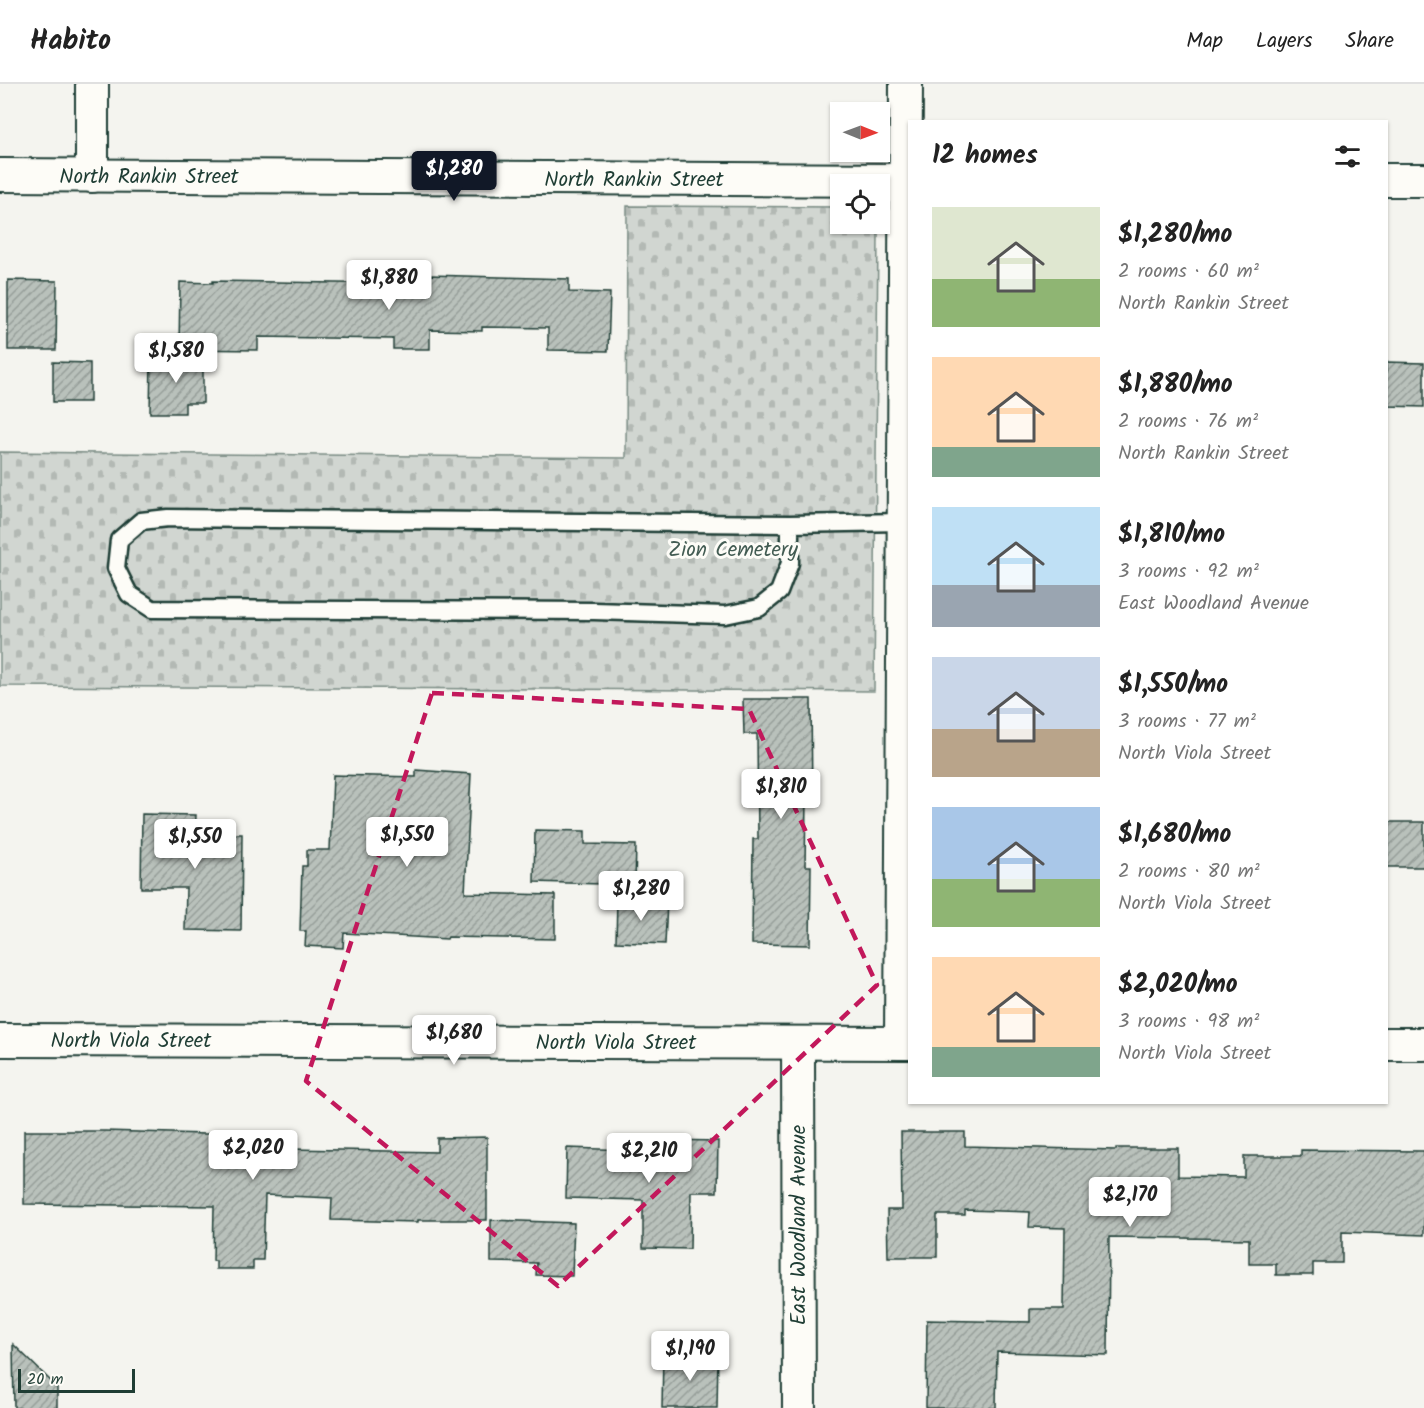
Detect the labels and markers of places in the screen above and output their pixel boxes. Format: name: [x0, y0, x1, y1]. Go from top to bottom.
pin: $1,280: [405, 151, 503, 202]
pin: $1,880: [340, 260, 438, 311]
pin: $1,580: [127, 333, 225, 384]
pin: $1,810: [732, 769, 830, 820]
pin: $1,550: [358, 817, 456, 868]
pin: $1,550: [146, 819, 244, 870]
pin: $1,280: [592, 871, 690, 922]
pin: $1,680: [405, 1015, 503, 1066]
pin: $2,020: [204, 1130, 302, 1181]
pin: $2,210: [600, 1133, 698, 1184]
pin: $2,170: [1081, 1177, 1179, 1228]
pin: $1,190: [641, 1331, 739, 1382]

